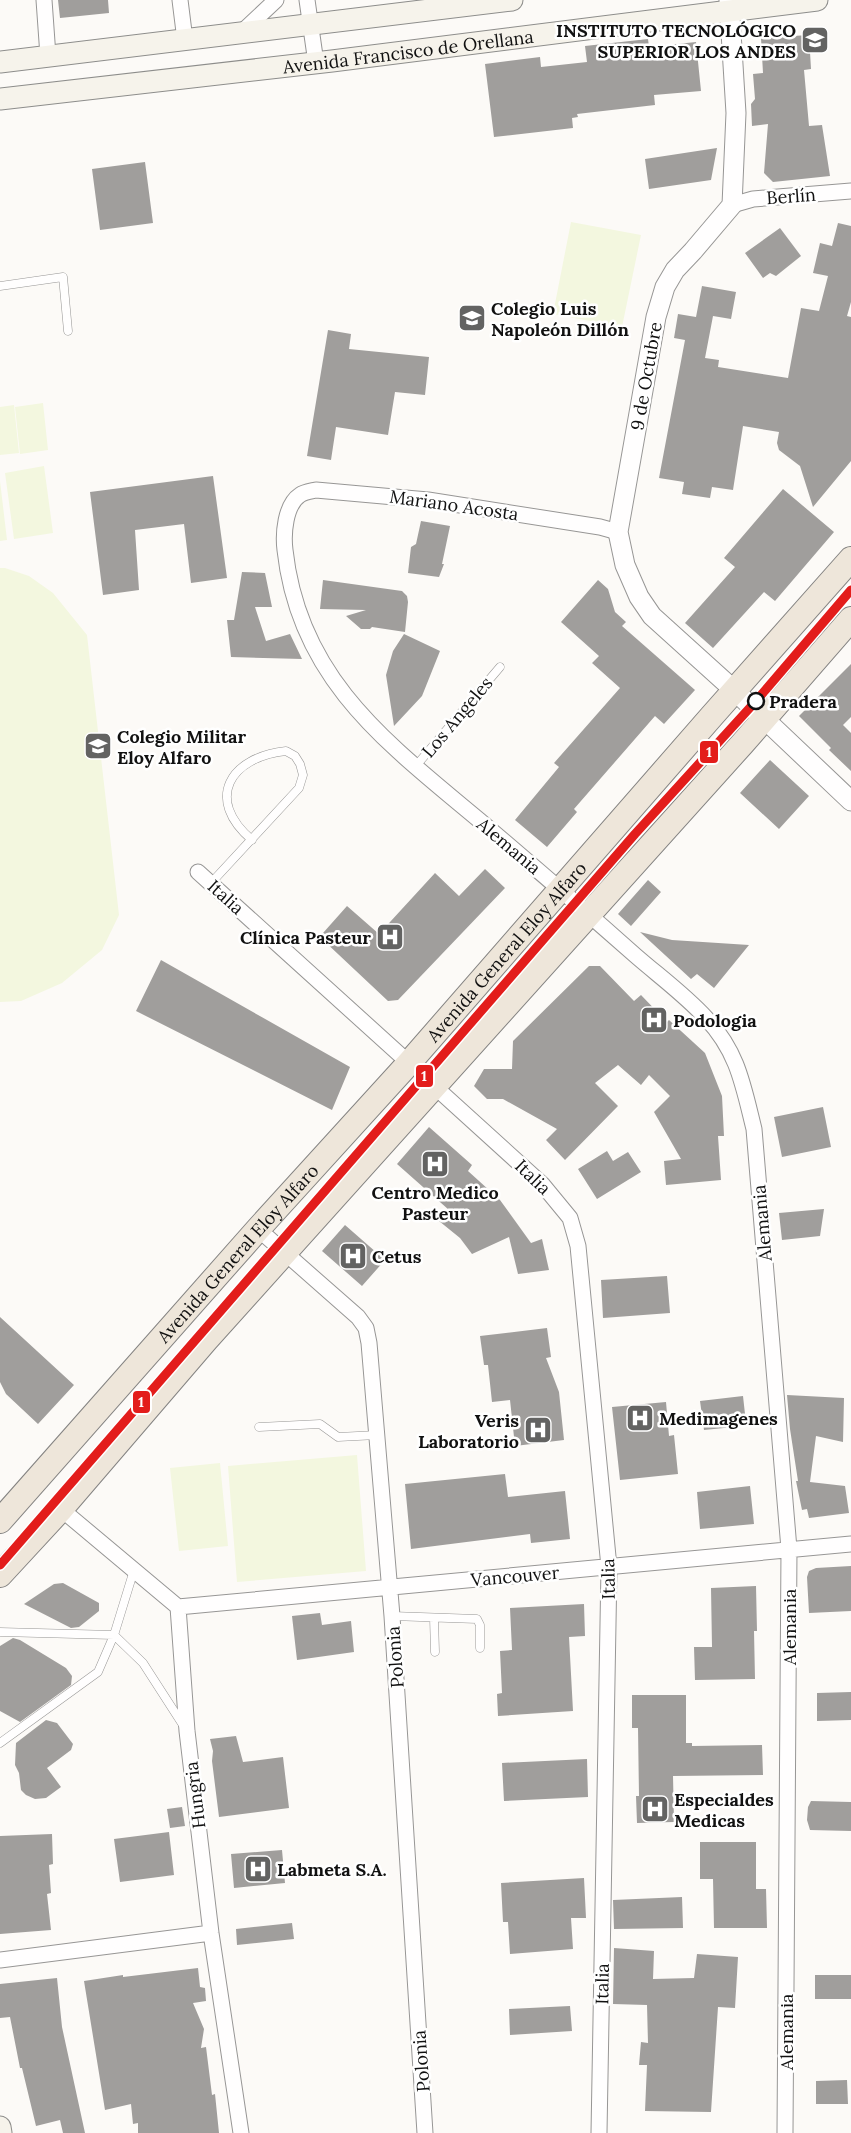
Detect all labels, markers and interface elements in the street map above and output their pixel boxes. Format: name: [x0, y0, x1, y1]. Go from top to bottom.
place label: INSTITUTO TECNOLÓGICO SUPERIOR LOS ANDES: [556, 19, 796, 63]
street label: Avenida Francisco de Orellana: [281, 24, 535, 78]
school or university icon: INSTITUTO TECNOLÓGICO SUPERIOR LOS ANDES: [800, 25, 830, 55]
street label: Berlín: [765, 183, 817, 209]
place label: Colegio Luis Napoleón Dillón: [491, 297, 629, 341]
school or university icon: Colegio Luis Napoleón Dillón: [457, 303, 487, 333]
street label: 9 de Octubre: [625, 320, 667, 432]
street label: Mariano Acosta: [388, 485, 520, 525]
street label: Los Angeles: [416, 672, 498, 762]
place label: Pradera: [769, 690, 837, 713]
marker: Pradera: [747, 692, 765, 710]
place label: Colegio Militar Eloy Alfaro: [117, 725, 246, 769]
school or university icon: Colegio Militar Eloy Alfaro: [83, 731, 113, 761]
line badge: 1: [699, 740, 719, 764]
text: 1: [706, 743, 712, 761]
street label: Alemania: [472, 812, 546, 879]
street label: Avenida General Eloy Alfaro: [421, 857, 591, 1047]
street label: Italia: [203, 875, 249, 919]
hospital icon: Clínica Pasteur: [375, 922, 405, 952]
place label: Clínica Pasteur: [240, 926, 371, 949]
hospital icon: Podologia: [639, 1005, 669, 1035]
place label: Podologia: [673, 1009, 757, 1032]
line badge: 1: [415, 1064, 434, 1088]
text: 1: [421, 1067, 427, 1085]
hospital icon: Centro Medico Pasteur: [420, 1149, 450, 1179]
street label: Italia: [510, 1154, 556, 1200]
street label: Avenida General Eloy Alfaro: [151, 1159, 323, 1348]
place label: Centro Medico Pasteur: [371, 1181, 499, 1225]
street label: Alemania: [747, 1184, 777, 1263]
hospital icon: Cetus: [338, 1241, 368, 1271]
place label: Cetus: [372, 1245, 422, 1268]
line badge: 1: [132, 1390, 151, 1414]
text: 1: [138, 1393, 144, 1411]
hospital icon: Medimagenes: [625, 1403, 655, 1433]
place label: Medimagenes: [659, 1407, 778, 1430]
place label: Veris Laboratorio: [418, 1409, 519, 1453]
hospital icon: Veris Laboratorio: [523, 1415, 553, 1445]
street label: Italia: [596, 1558, 620, 1600]
street label: Vancouver: [469, 1561, 560, 1591]
street label: Alemania: [778, 1589, 801, 1666]
street label: Polonia: [381, 1625, 409, 1689]
street label: Hungria: [179, 1760, 211, 1830]
place label: Especialdes Medicas: [674, 1788, 774, 1832]
hospital icon: Especialdes Medicas: [640, 1794, 670, 1824]
hospital icon: Labmeta S.A.: [243, 1854, 273, 1884]
place label: Labmeta S.A.: [277, 1858, 387, 1881]
street label: Italia: [590, 1963, 614, 2005]
street label: Alemania: [775, 1994, 798, 2071]
street label: Polonia: [407, 2029, 435, 2093]

